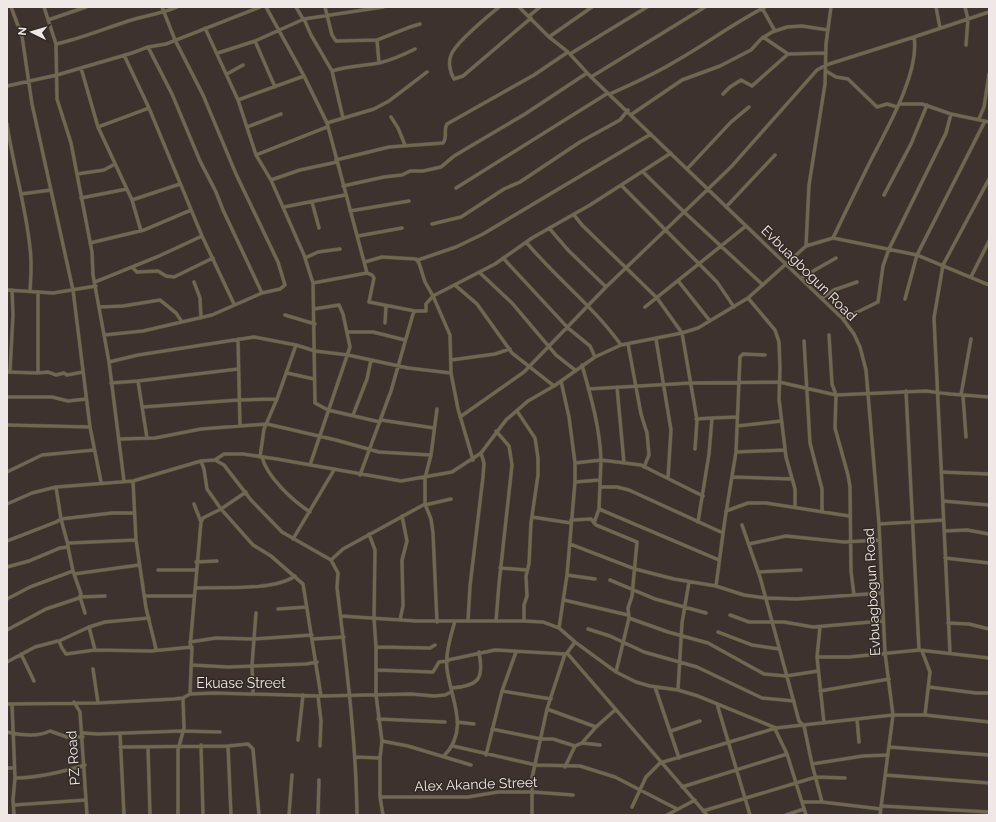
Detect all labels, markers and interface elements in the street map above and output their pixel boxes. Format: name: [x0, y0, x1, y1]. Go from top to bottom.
north arrow: [12, 12, 52, 52]
text: N: [16, 26, 29, 36]
street label: Evbuagbogun Road: [758, 222, 860, 324]
street label: Evbuagbogun Road: [861, 528, 883, 656]
street label: Ekuase Street: [196, 675, 286, 691]
street label: PZ Road: [63, 730, 83, 786]
street label: Alex Akande Street: [414, 774, 538, 794]

